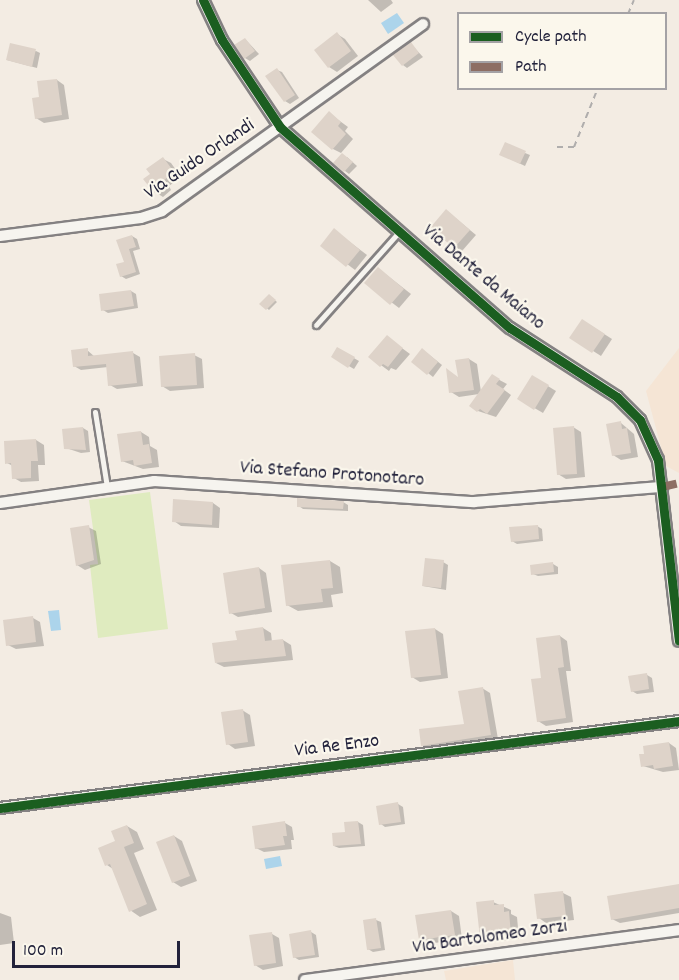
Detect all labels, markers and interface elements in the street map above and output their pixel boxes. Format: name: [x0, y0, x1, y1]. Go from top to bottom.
legend: [457, 12, 667, 90]
text: Cycle path: [515, 25, 586, 50]
text: Path: [515, 55, 547, 80]
street label: Via Guido Orlandi: [140, 114, 260, 206]
street label: Via Dante da Maiano: [417, 220, 549, 336]
street label: Via Stefano Protonotaro: [239, 457, 425, 493]
street label: Via Re Enzo: [293, 730, 381, 764]
street label: Via Bartolomeo Zorzi: [411, 915, 569, 961]
scale bar: [15, 929, 183, 967]
text: 100 m: [23, 939, 63, 964]

